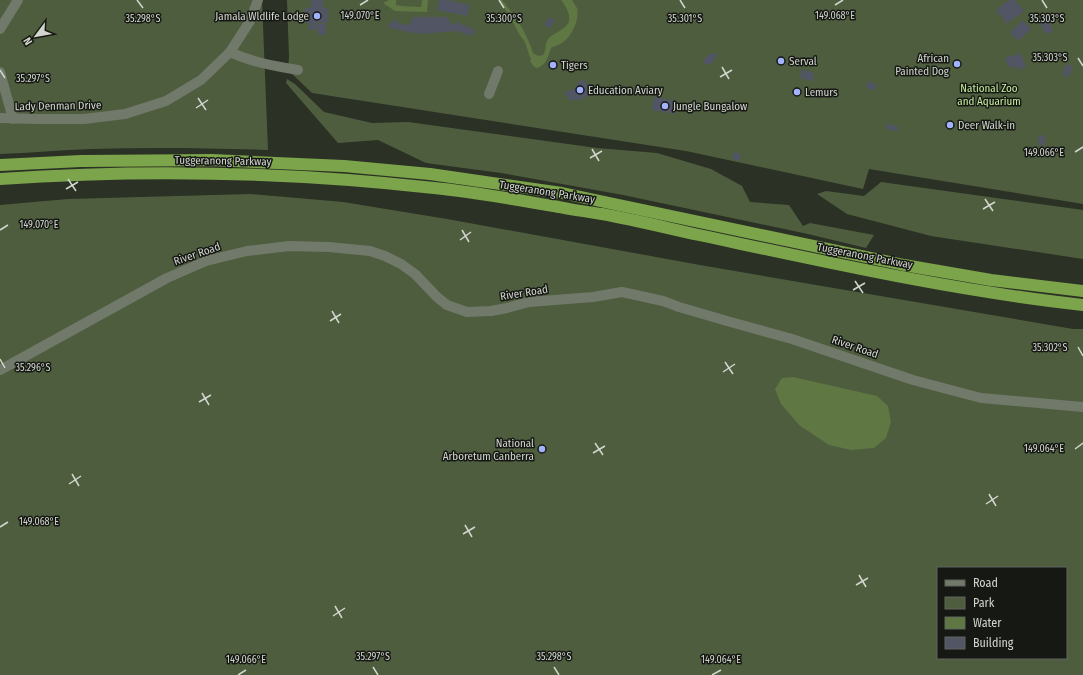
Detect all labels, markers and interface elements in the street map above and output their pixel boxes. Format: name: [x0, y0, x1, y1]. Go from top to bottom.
place label: Jamala Wldlife Lodge: [215, 10, 309, 23]
text: 149.070°E: [341, 10, 380, 22]
text: 149.068°E: [815, 10, 855, 22]
marker: Jamala Wldlife Lodge: [312, 11, 322, 21]
text: 35.298°S: [125, 13, 161, 25]
text: 35.300°S: [486, 13, 522, 25]
text: 35.301°S: [668, 13, 702, 25]
text: 35.303°S: [1029, 13, 1065, 25]
north arrow: [16, 16, 56, 56]
text: N: [21, 35, 35, 47]
place label: African Painted Dog: [895, 52, 950, 78]
text: 35.303°S: [1032, 52, 1068, 64]
place label: Serval: [789, 55, 817, 68]
marker: Serval: [776, 56, 786, 66]
place label: Tigers: [561, 59, 588, 72]
marker: African Painted Dog: [952, 59, 962, 69]
marker: Tigers: [548, 60, 558, 70]
text: 35.297°S: [16, 73, 50, 85]
park label: National Zoo and Aquarium: [957, 82, 1021, 108]
place label: Education Aviary: [588, 84, 663, 97]
marker: Education Aviary: [575, 85, 585, 95]
place label: Lemurs: [805, 86, 838, 99]
marker: Lemurs: [792, 87, 802, 97]
street label: Lady Denman Drive: [15, 99, 101, 113]
place label: Jungle Bungalow: [673, 100, 747, 113]
marker: Jungle Bungalow: [660, 101, 670, 111]
place label: Deer Walk-in: [958, 119, 1015, 132]
marker: Deer Walk-in: [945, 120, 955, 130]
text: 149.066°E: [1024, 147, 1064, 159]
street label: Tuggeranong Parkway: [175, 154, 272, 168]
street label: Tuggeranong Parkway: [498, 178, 596, 206]
text: 149.070°E: [20, 219, 59, 231]
street label: River Road: [172, 240, 222, 268]
street label: Tuggeranong Parkway: [816, 240, 914, 272]
street label: River Road: [499, 283, 549, 303]
street label: River Road: [830, 333, 880, 361]
text: 35.302°S: [1033, 342, 1068, 354]
text: 35.296°S: [16, 362, 51, 374]
place label: National Arboretum Canberra: [443, 437, 534, 463]
text: 149.064°E: [1024, 443, 1064, 455]
marker: National Arboretum Canberra: [537, 444, 547, 454]
text: 149.068°E: [19, 516, 59, 528]
legend: [937, 567, 1067, 659]
text: Road: [973, 576, 998, 590]
text: Park: [973, 596, 995, 610]
text: Water: [973, 616, 1002, 630]
text: Building: [973, 636, 1014, 650]
text: 35.297°S: [356, 651, 390, 663]
text: 35.298°S: [536, 651, 572, 663]
text: 149.066°E: [226, 654, 266, 666]
text: 149.064°E: [701, 654, 741, 666]

